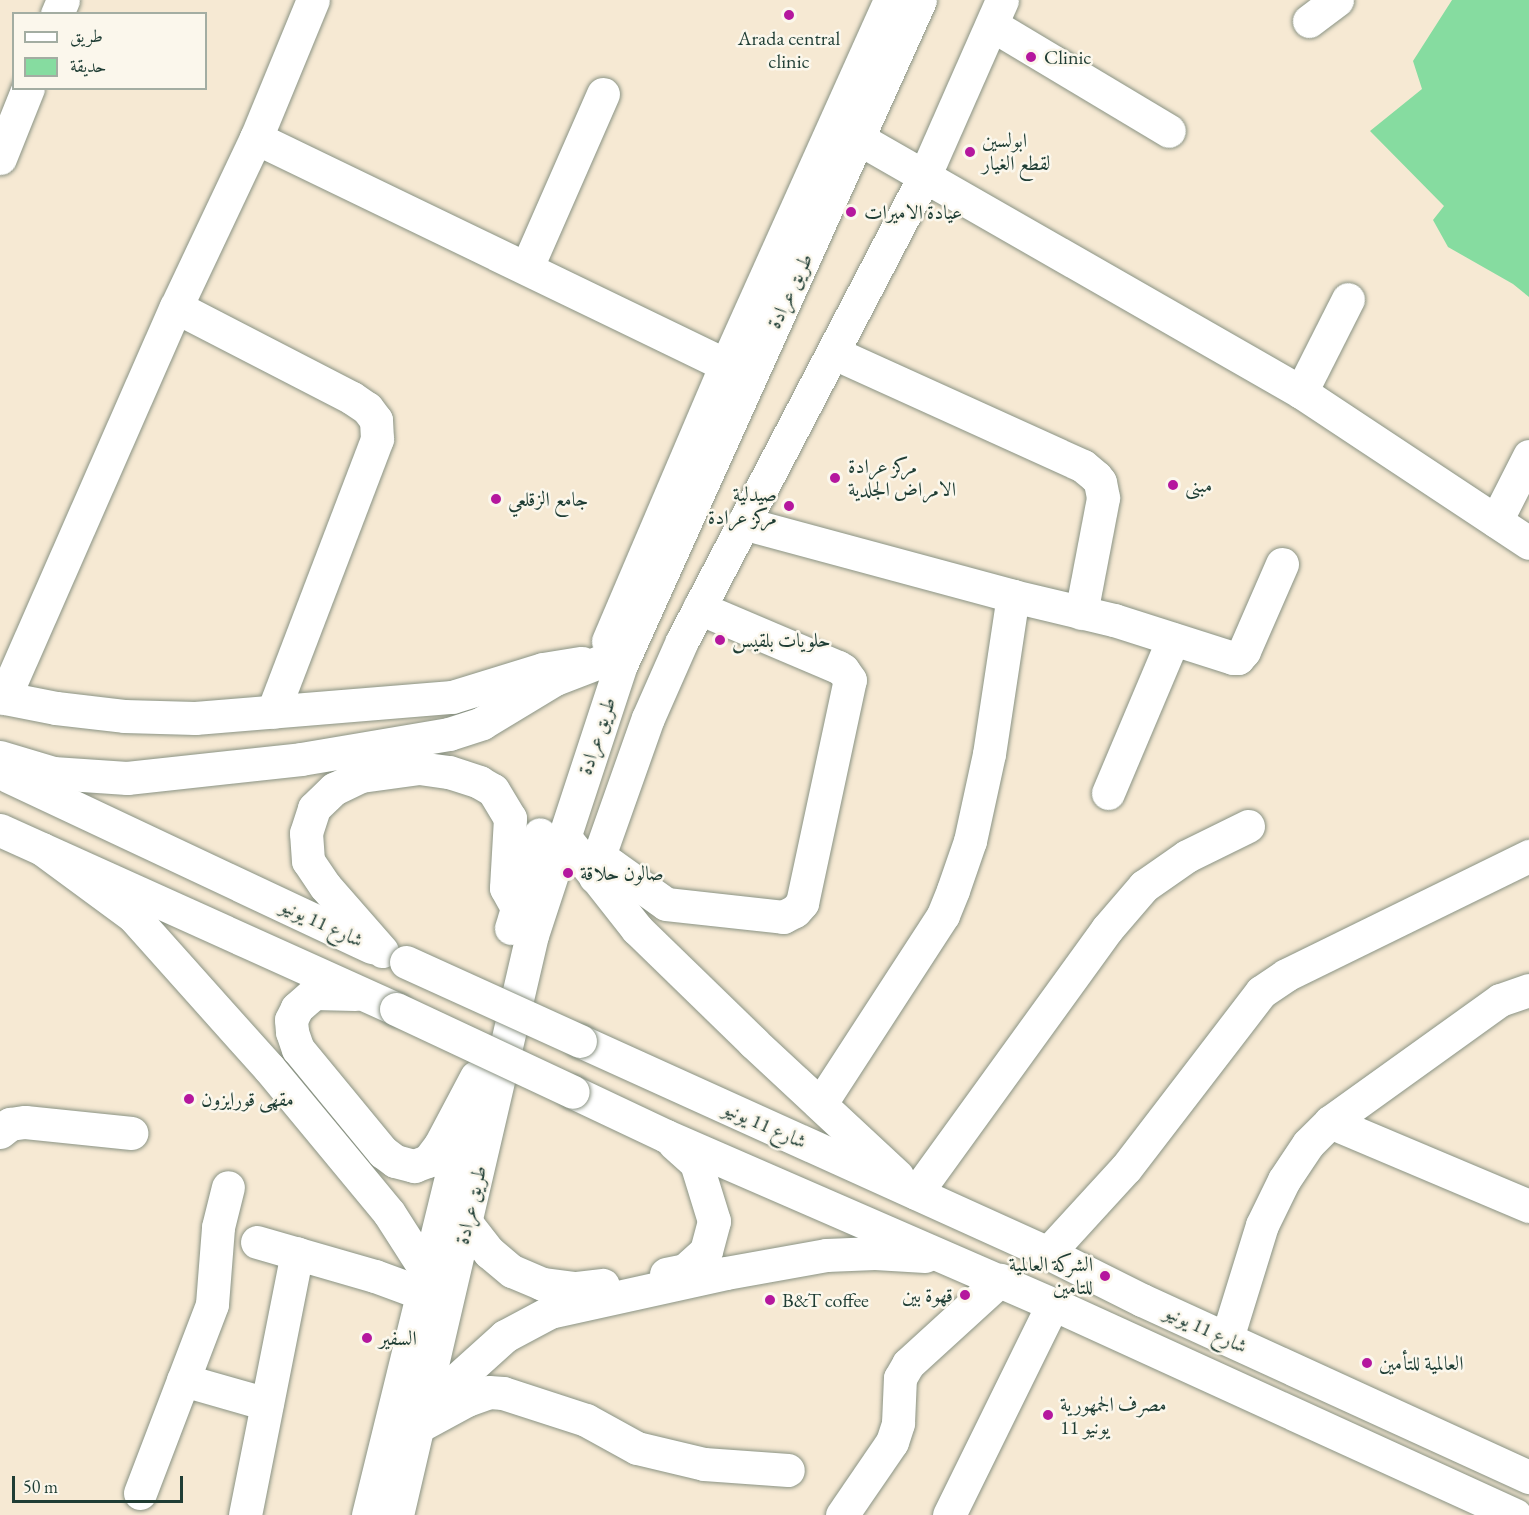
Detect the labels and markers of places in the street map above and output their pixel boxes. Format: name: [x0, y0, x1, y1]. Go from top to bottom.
marker: Arada central clinic: [780, 6, 798, 24]
place label: Arada central clinic: [738, 26, 840, 73]
place label: Clinic: [1044, 45, 1091, 69]
marker: Clinic: [1022, 48, 1040, 66]
place label: ابولسين لقطع الغيار: [982, 128, 1051, 175]
marker: ابولسين لقطع الغيار: [963, 145, 977, 159]
place label: عيادة الاميرات: [864, 200, 962, 224]
marker: عيادة الاميرات: [842, 203, 860, 221]
place label: مركز عرادة الامراض الجلدية: [848, 454, 956, 501]
marker: مركز عرادة الامراض الجلدية: [826, 469, 844, 487]
place label: مبنى: [1185, 473, 1212, 497]
marker: مبنى: [1166, 478, 1180, 492]
place label: صيدلية مركز عرادة: [708, 482, 777, 529]
place label: جامع الزقلعي: [508, 487, 588, 511]
marker: جامع الزقلعي: [489, 492, 503, 506]
marker: صيدلية مركز عرادة: [782, 499, 796, 513]
place label: حلويات بلقيس: [732, 628, 831, 652]
marker: حلويات بلقيس: [713, 633, 727, 647]
place label: صالون حلاقة: [580, 861, 664, 885]
marker: صالون حلاقة: [561, 866, 575, 880]
place label: مقهى قورايزون: [201, 1087, 294, 1111]
marker: مقهى قورايزون: [182, 1092, 196, 1106]
place label: الشركة العالمية للتامين: [1009, 1252, 1093, 1299]
marker: الشركة العالمية للتامين: [1098, 1269, 1112, 1283]
place label: قهوة بين: [902, 1283, 953, 1307]
place label: B&T coffee: [782, 1288, 869, 1312]
marker: قهوة بين: [958, 1288, 972, 1302]
marker: B&T coffee: [763, 1293, 777, 1307]
place label: السفير: [379, 1326, 417, 1350]
marker: السفير: [360, 1331, 374, 1345]
place label: العالمية للتأمين: [1379, 1351, 1464, 1375]
marker: العالمية للتأمين: [1360, 1356, 1374, 1370]
place label: مصرف الجمهورية 11 يونيو: [1060, 1392, 1166, 1439]
marker: مصرف الجمهورية 11 يونيو: [1041, 1408, 1055, 1422]

